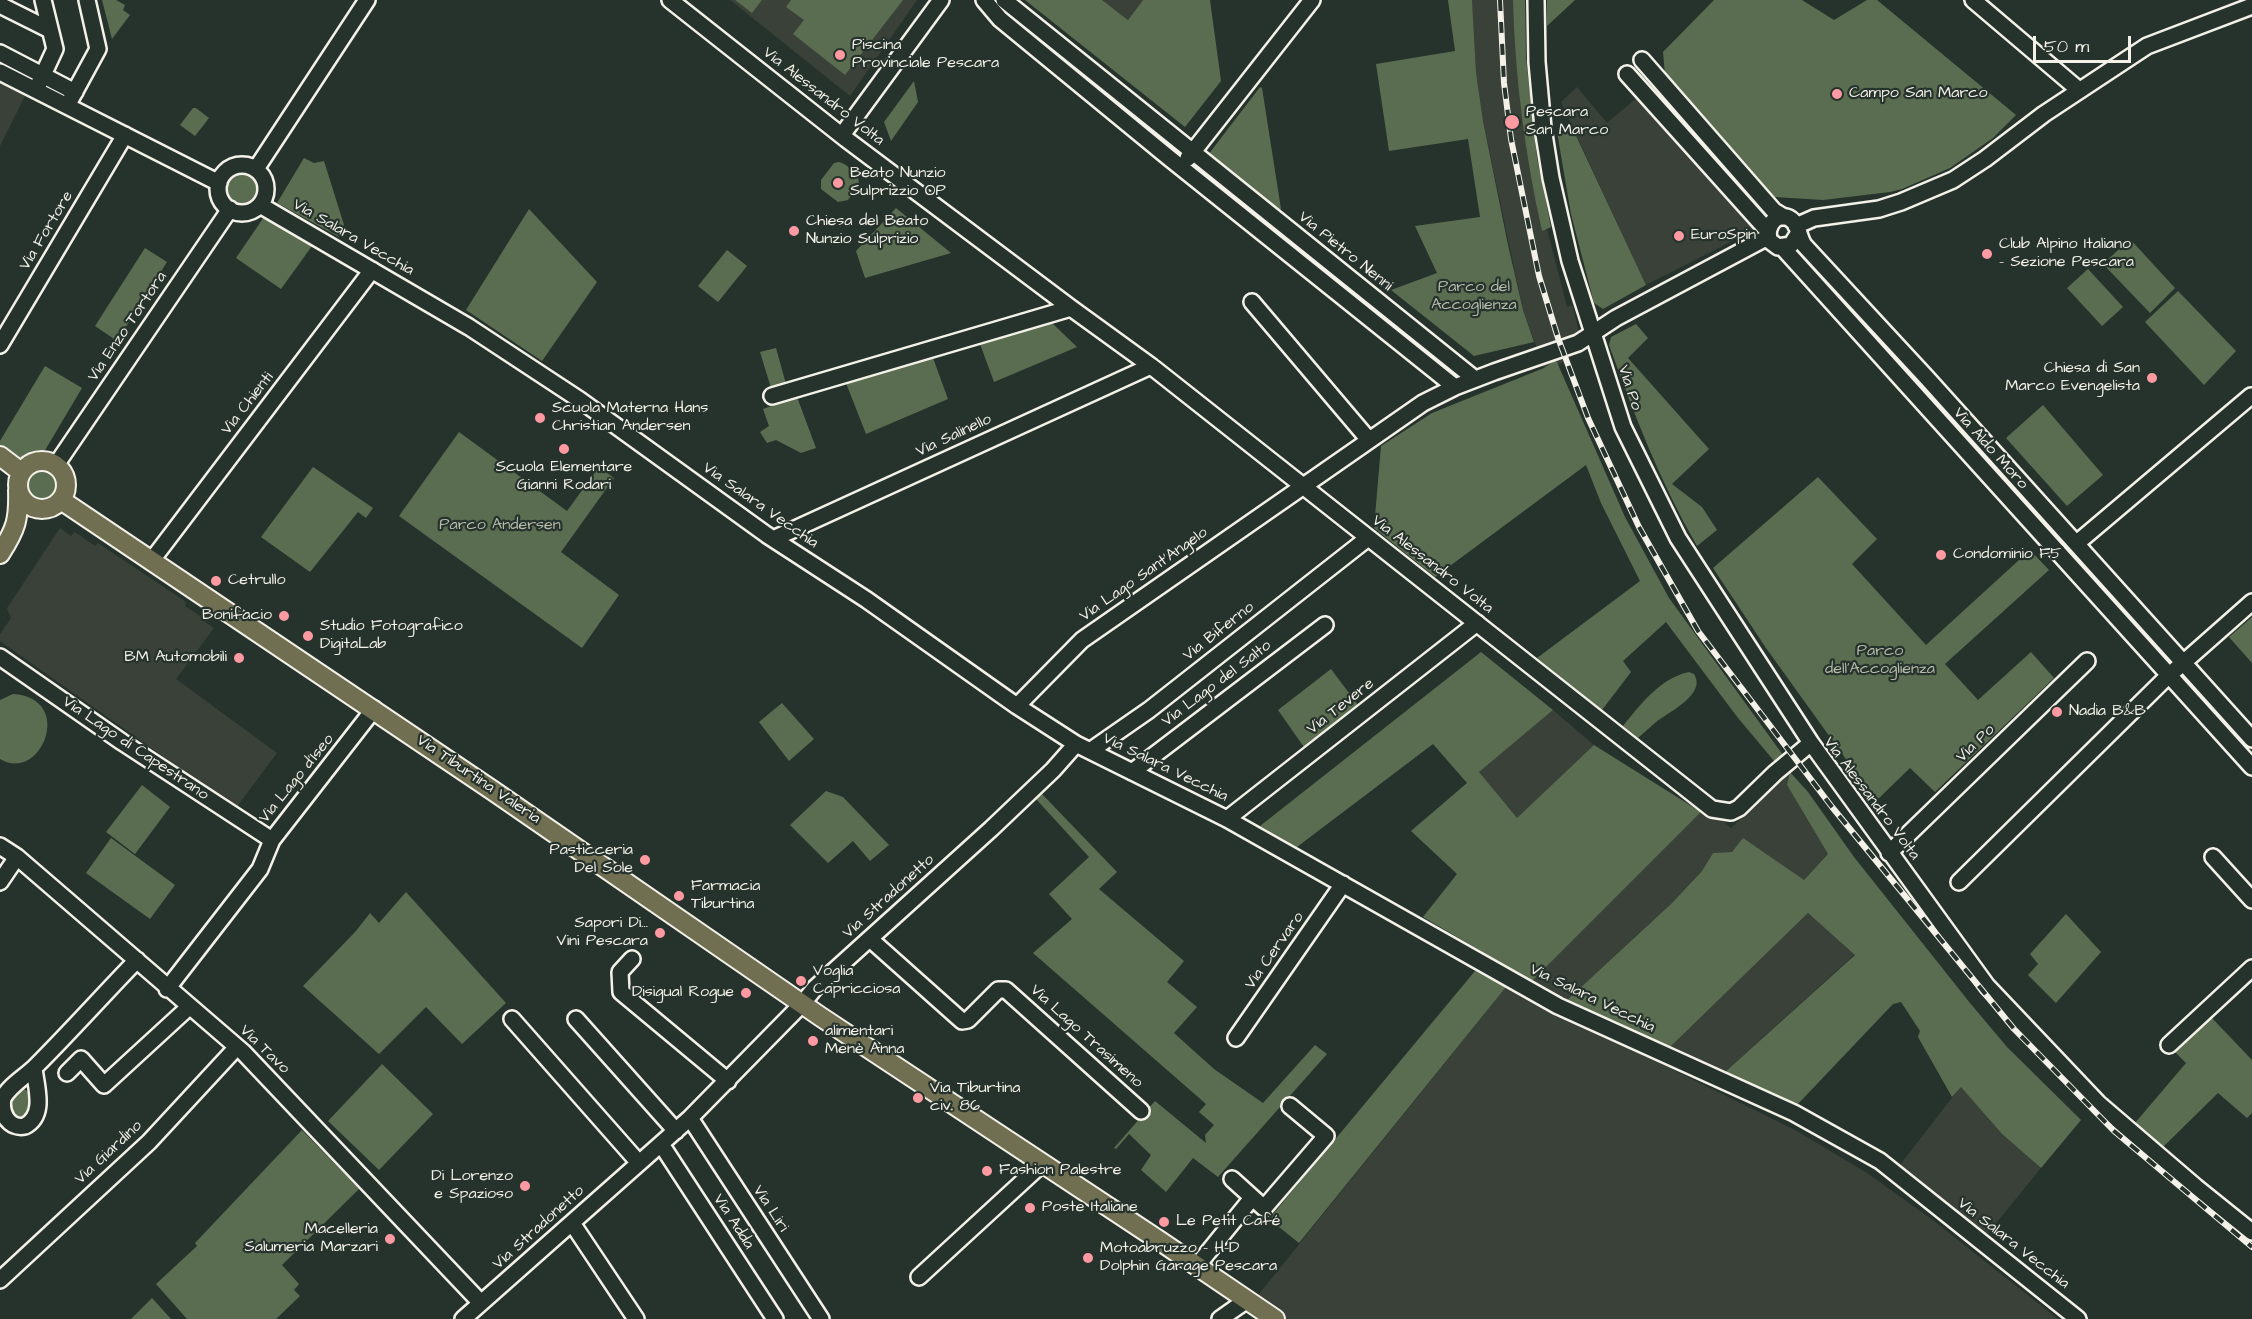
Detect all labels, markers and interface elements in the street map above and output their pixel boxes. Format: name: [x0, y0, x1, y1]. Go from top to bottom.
scale bar: [2036, 24, 2134, 62]
text: 50 m: [2044, 34, 2089, 59]
place label: Piscina Provinciale Pescara: [852, 36, 999, 74]
street label: Via Alessandro Volta: [758, 44, 888, 150]
marker: Piscina Provinciale Pescara: [833, 48, 847, 62]
place label: Campo San Marco: [1849, 84, 1987, 104]
marker: Campo San Marco: [1830, 87, 1844, 101]
place label: Pescara San Marco: [1526, 103, 1608, 141]
marker: Pescara San Marco: [1503, 113, 1521, 131]
place label: Beato Nunzio Sulprizzio OP: [850, 164, 946, 202]
marker: Beato Nunzio Sulprizzio OP: [831, 176, 845, 190]
street label: Via Fortore: [16, 188, 78, 274]
street label: Via Salara Vecchia: [289, 195, 417, 281]
street label: Via Pietro Nenni: [1294, 208, 1396, 296]
place label: Chiesa del Beato Nunzio Sulprizio: [806, 212, 928, 250]
marker: Chiesa del Beato Nunzio Sulprizio: [787, 224, 801, 238]
place label: EuroSpin: [1691, 226, 1756, 246]
marker: EuroSpin: [1672, 229, 1686, 243]
place label: Club Alpino Italiano - Sezione Pescara: [1999, 235, 2134, 273]
marker: Club Alpino Italiano - Sezione Pescara: [1980, 247, 1994, 261]
street label: Via Enzo Tortora: [84, 269, 172, 385]
park label: Parco del Accoglienza: [1431, 278, 1517, 316]
place label: Chiesa di San Marco Evengelista: [2005, 359, 2140, 397]
street label: Via Po: [1613, 363, 1645, 413]
street label: Via Chienti: [218, 369, 278, 439]
marker: Chiesa di San Marco Evengelista: [2145, 371, 2159, 385]
place label: Scuola Materna Hans Christian Andersen: [552, 399, 708, 437]
street label: Via Aldo Moro: [1948, 404, 2032, 494]
street label: Via Salinello: [913, 410, 995, 462]
marker: Scuola Materna Hans Christian Andersen: [533, 411, 547, 425]
marker: Scuola Elementare Gianni Rodari: [557, 442, 571, 456]
place label: Scuola Elementare Gianni Rodari: [496, 458, 632, 496]
street label: Via Salara Vecchia: [698, 459, 822, 553]
street label: Via Alessandro Volta: [1367, 512, 1497, 618]
park label: Parco Andersen: [439, 516, 561, 536]
street label: Via Lago Sant'Angelo: [1076, 524, 1212, 626]
place label: Condominio F5: [1953, 545, 2062, 565]
marker: Condominio F5: [1934, 548, 1948, 562]
place label: Cetrullo: [228, 571, 285, 591]
marker: Cetrullo: [209, 574, 223, 588]
street label: Via Biferno: [1180, 598, 1258, 666]
place label: Bonifacio: [202, 606, 272, 626]
marker: Bonifacio: [277, 609, 291, 623]
place label: Studio Fotografico DigitaLab: [320, 617, 463, 655]
marker: Studio Fotografico DigitaLab: [301, 629, 315, 643]
street label: Via Lago del Salto: [1158, 637, 1276, 731]
park label: Parco dell'Accoglienza: [1825, 642, 1935, 680]
place label: BM Automobili: [124, 648, 227, 668]
marker: BM Automobili: [232, 651, 246, 665]
street label: Via Tevere: [1304, 675, 1378, 739]
street label: Via Lago di Capestrano: [58, 693, 212, 805]
place label: Nadia B&B: [2069, 702, 2146, 722]
marker: Nadia B&B: [2050, 705, 2064, 719]
street label: Via Po: [1953, 721, 1999, 767]
street label: Via Salara Vecchia: [1099, 729, 1231, 807]
street label: Via Lago d'Iseo: [255, 731, 339, 827]
street label: Via Tiburtina Valeria: [412, 731, 544, 829]
street label: Via Alessandro Volta: [1818, 734, 1924, 864]
place label: Pasticceria Del Sole: [549, 841, 633, 879]
street label: Via Stradonetto: [839, 851, 939, 943]
marker: Pasticceria Del Sole: [638, 853, 652, 867]
place label: Farmacia Tiburtina: [691, 877, 760, 915]
marker: Farmacia Tiburtina: [672, 889, 686, 903]
street label: Via Cervaro: [1241, 909, 1309, 993]
place label: Sapori Di... Vini Pescara: [557, 914, 648, 952]
marker: Sapori Di... Vini Pescara: [653, 926, 667, 940]
street label: Via Salara Vecchia: [1526, 960, 1658, 1038]
place label: Voglia Capricciosa: [813, 962, 900, 1000]
marker: Voglia Capricciosa: [794, 974, 808, 988]
street label: Via Lago Trasimeno: [1026, 981, 1146, 1093]
place label: Disigual Rogue: [632, 983, 734, 1003]
marker: Disigual Rogue: [739, 986, 753, 1000]
street label: Via Tavo: [235, 1021, 293, 1079]
place label: alimentari Menè Anna: [825, 1022, 904, 1060]
marker: alimentari Menè Anna: [806, 1034, 820, 1048]
place label: Via Tiburtina civ. 86: [930, 1079, 1020, 1117]
marker: Via Tiburtina civ. 86: [911, 1091, 925, 1105]
street label: Via Giardino: [71, 1117, 147, 1189]
place label: Fashion Palestre: [999, 1161, 1122, 1181]
marker: Fashion Palestre: [980, 1164, 994, 1178]
place label: Di Lorenzo e Spazioso: [431, 1167, 513, 1205]
marker: Di Lorenzo e Spazioso: [518, 1179, 532, 1193]
street label: Via Stradonetto: [489, 1182, 589, 1274]
street label: Via Liri: [748, 1182, 792, 1236]
street label: Via Adda: [708, 1191, 758, 1253]
street label: Via Salara Vecchia: [1953, 1194, 2073, 1294]
place label: Poste Italiane: [1042, 1198, 1138, 1218]
marker: Poste Italiane: [1023, 1201, 1037, 1215]
place label: Le Petit Café: [1176, 1212, 1280, 1232]
marker: Le Petit Café: [1157, 1215, 1171, 1229]
place label: Macelleria Salumeria Marzari: [245, 1220, 378, 1258]
marker: Macelleria Salumeria Marzari: [383, 1232, 397, 1246]
place label: Motoabruzzo - H-D Dolphin Garage Pescara: [1100, 1239, 1277, 1277]
marker: Motoabruzzo - H-D Dolphin Garage Pescara: [1081, 1251, 1095, 1265]

